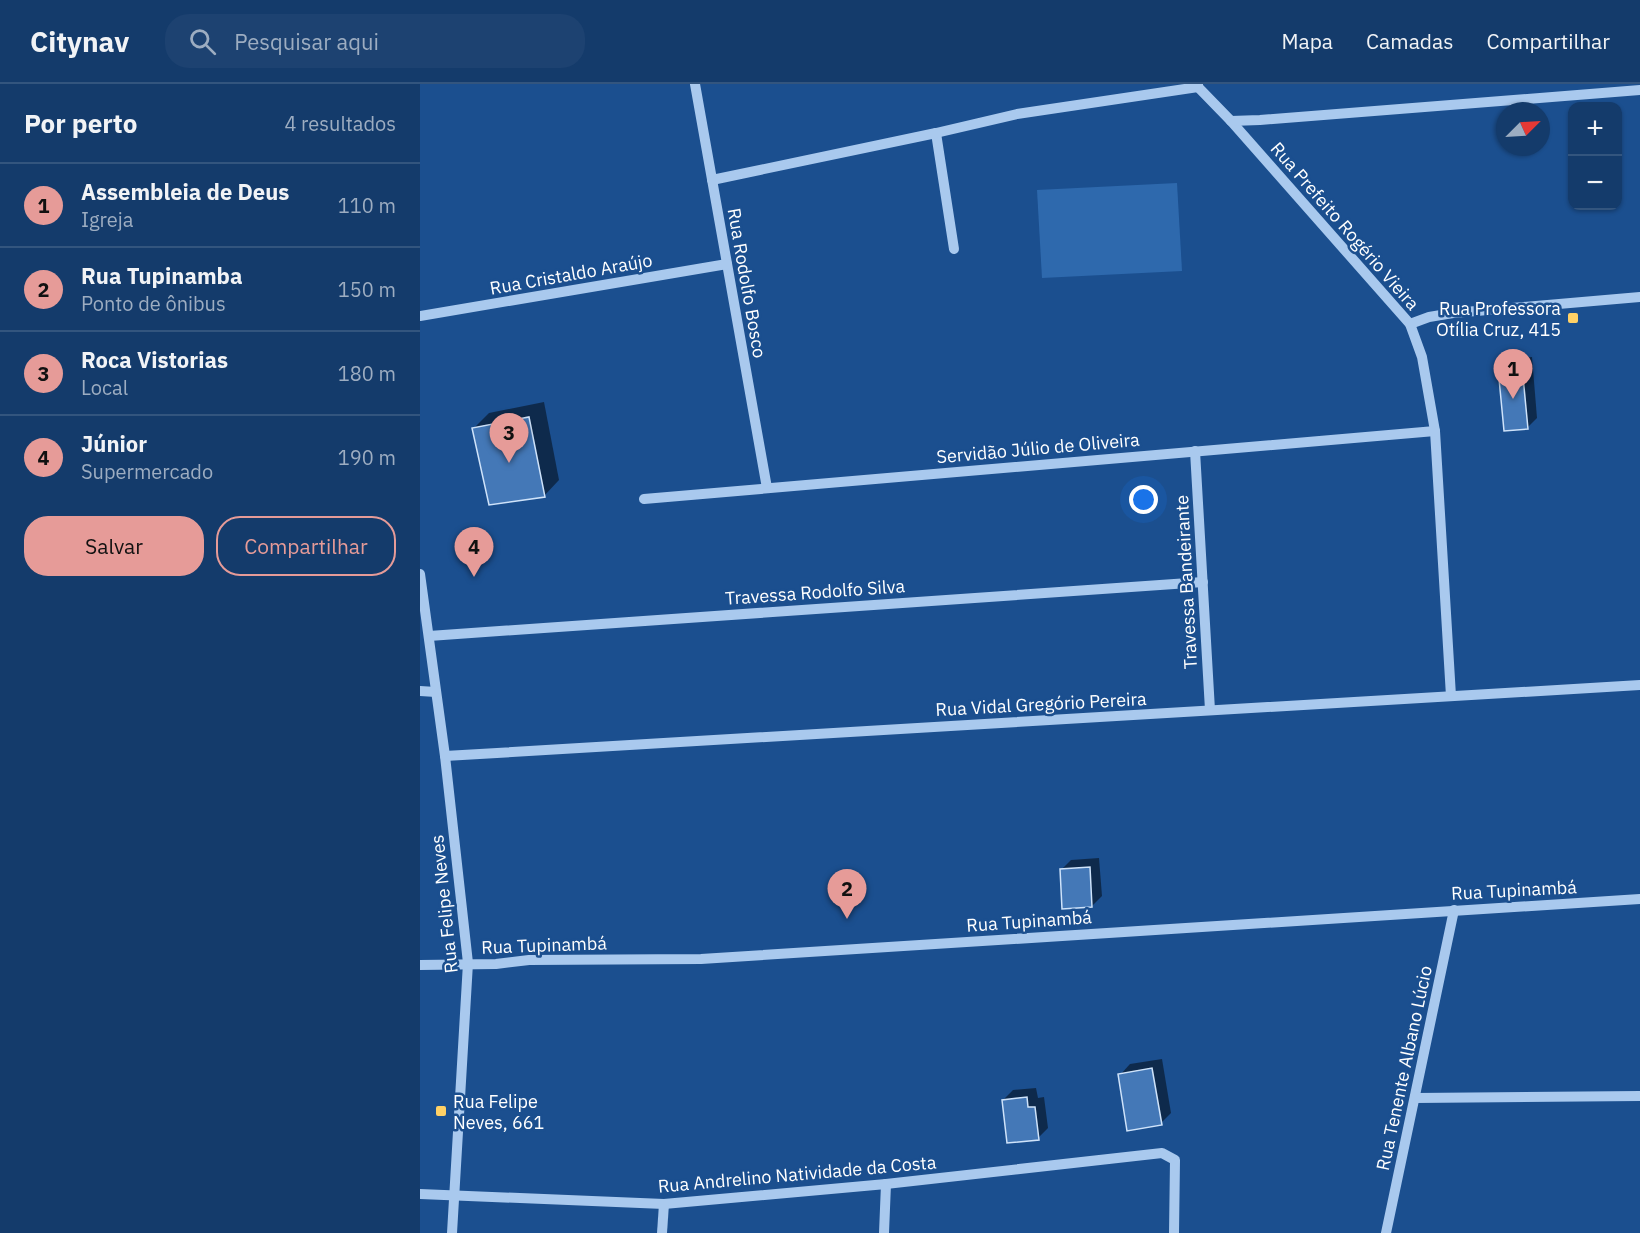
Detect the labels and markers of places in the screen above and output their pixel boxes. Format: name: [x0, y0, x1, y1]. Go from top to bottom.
place label: Rua Professora Otília Cruz, 415: [1436, 297, 1561, 341]
marker: Rua Professora Otília Cruz, 415: [1566, 311, 1580, 325]
pin: 1: [1494, 350, 1532, 399]
pin: 3: [490, 414, 529, 463]
pin: 4: [454, 528, 494, 577]
pin: 2: [828, 870, 866, 919]
place label: Rua Felipe Neves, 661: [453, 1090, 544, 1134]
marker: Rua Felipe Neves, 661: [434, 1104, 448, 1118]

